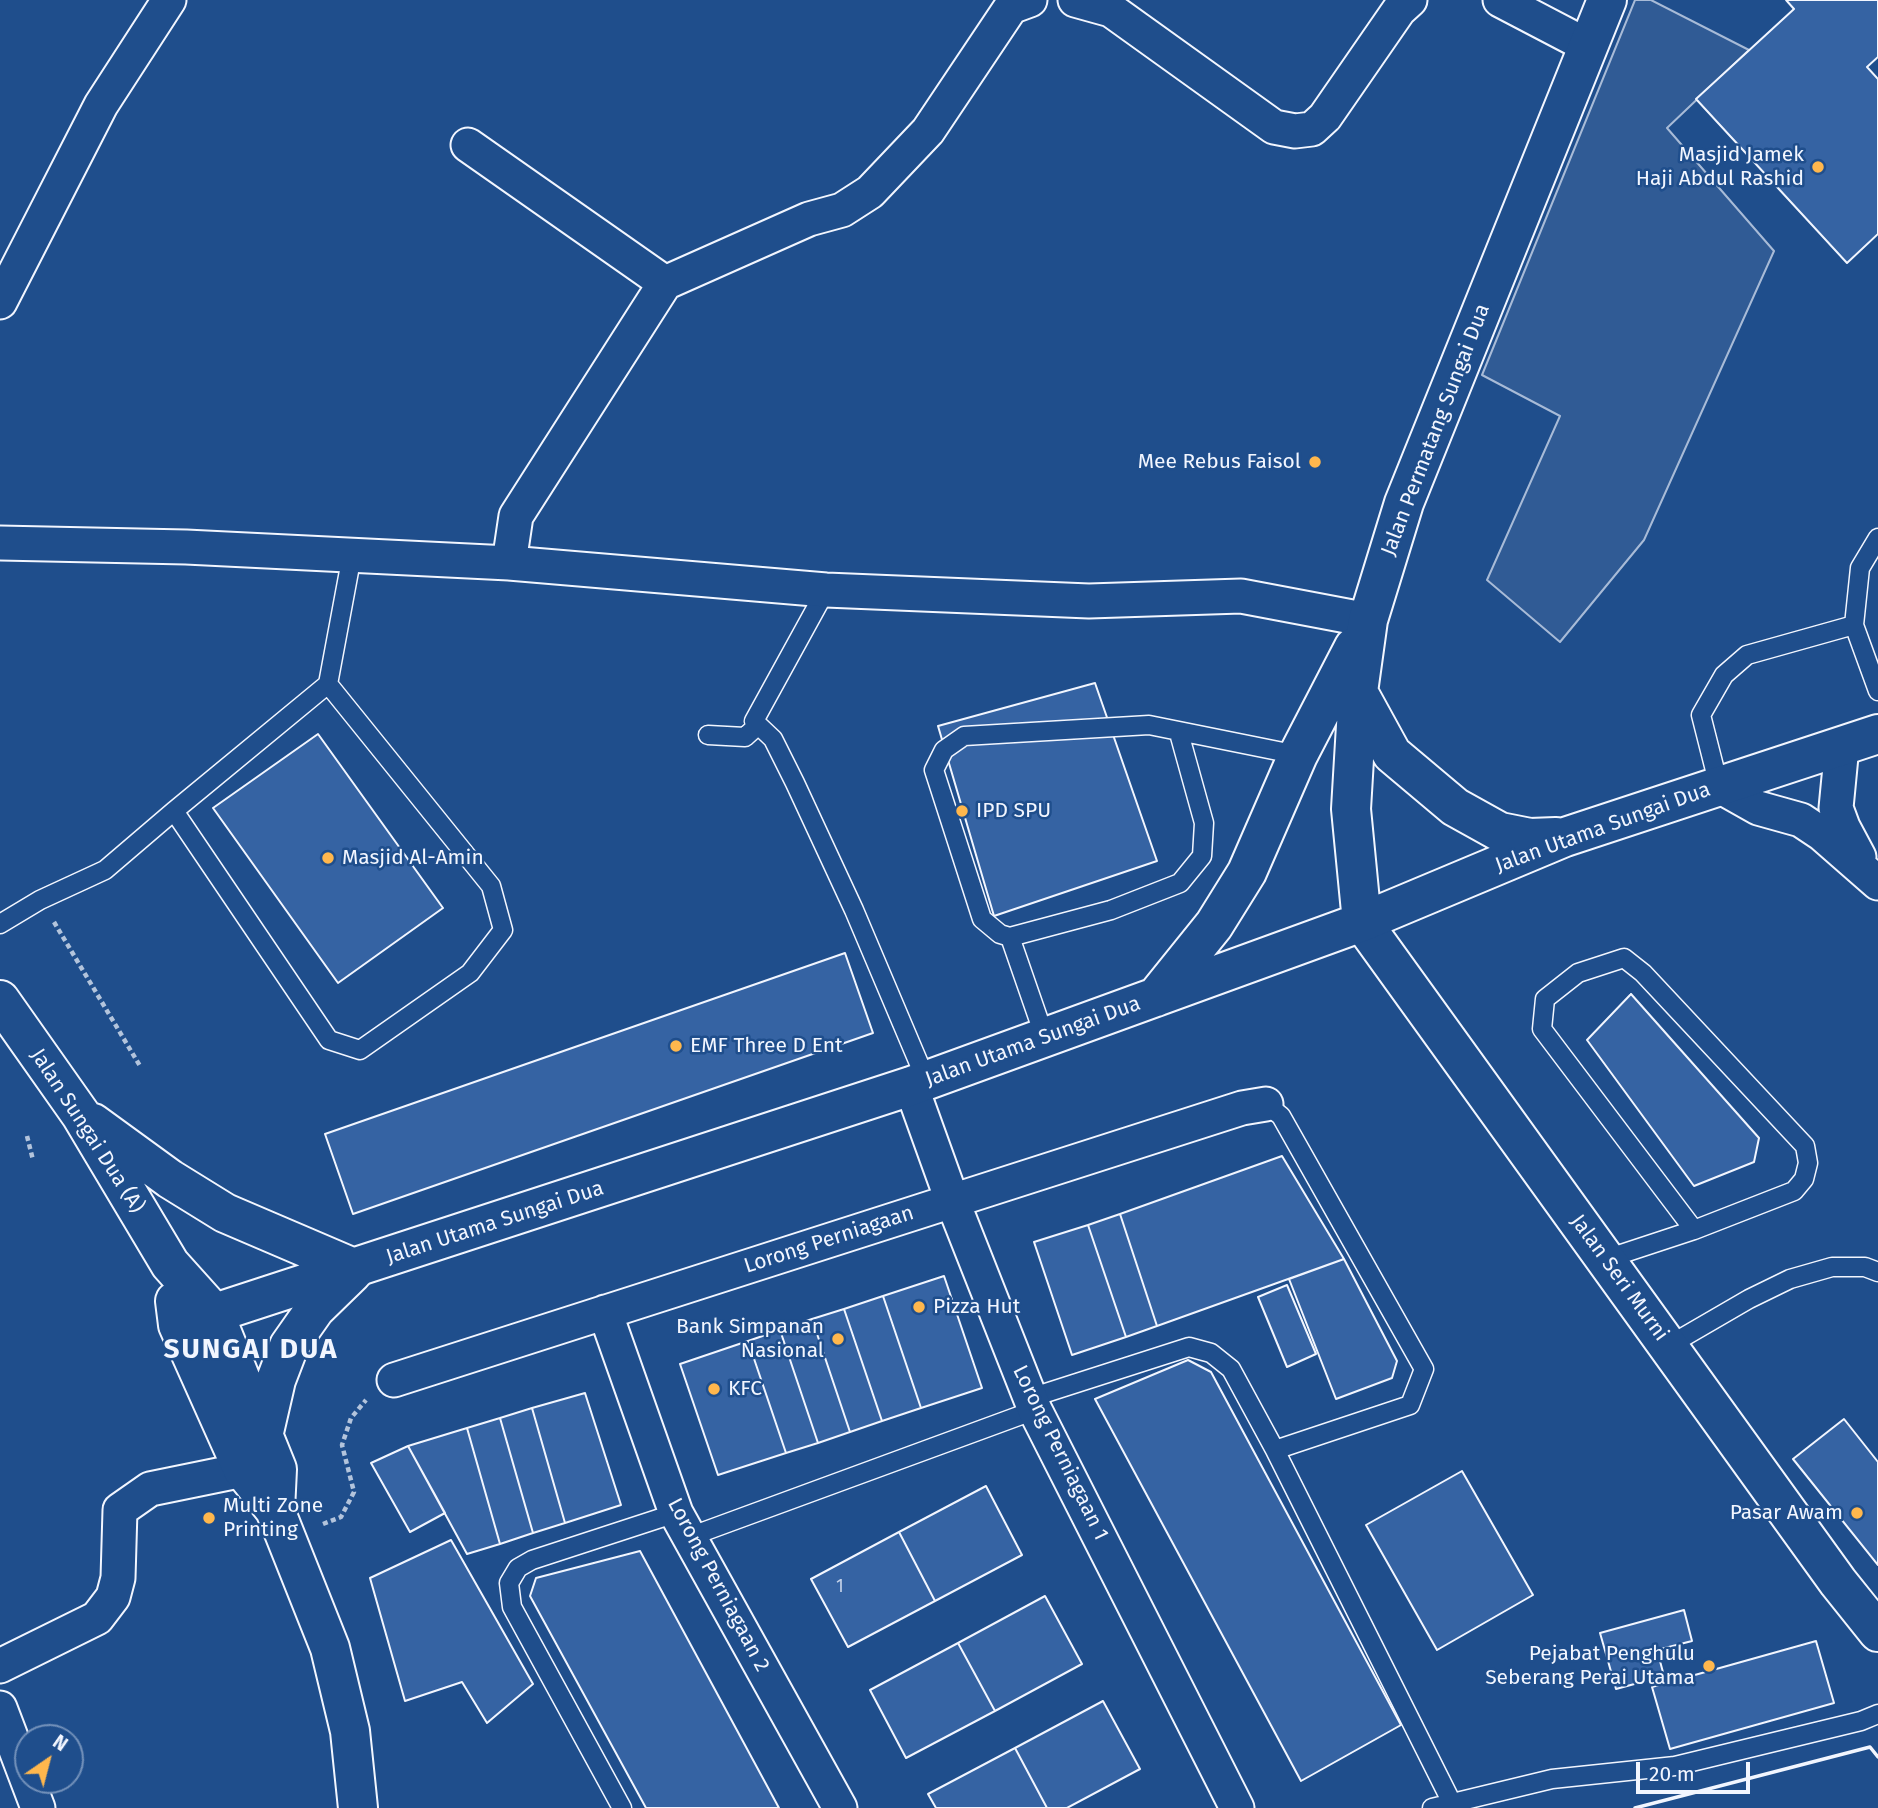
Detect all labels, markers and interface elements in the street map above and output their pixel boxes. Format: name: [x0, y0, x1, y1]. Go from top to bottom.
place label: Masjid Jamek Haji Abdul Rashid: [1636, 142, 1804, 192]
marker: Masjid Jamek Haji Abdul Rashid: [1810, 159, 1826, 175]
street label: Jalan Permatang Sungai Dua: [1376, 301, 1496, 559]
place label: Mee Rebus Faisol: [1138, 449, 1301, 475]
marker: Mee Rebus Faisol: [1307, 454, 1323, 470]
street label: Jalan Utama Sungai Dua: [1492, 777, 1714, 879]
place label: IPD SPU: [976, 798, 1051, 824]
marker: IPD SPU: [954, 803, 970, 819]
place label: Masjid Al-Amin: [342, 845, 484, 871]
marker: Masjid Al-Amin: [320, 850, 336, 866]
street label: Jalan Utama Sungai Dua: [922, 991, 1144, 1093]
place label: EMF Three D Ent: [690, 1033, 843, 1059]
marker: EMF Three D Ent: [668, 1038, 684, 1054]
street label: Jalan Sungai Dua (A): [24, 1044, 150, 1218]
street label: Jalan Utama Sungai Dua: [383, 1176, 607, 1270]
street label: Lorong Perniagaan: [741, 1201, 917, 1279]
street label: Jalan Seri Murni: [1565, 1210, 1673, 1346]
place label: Pizza Hut: [933, 1294, 1020, 1320]
marker: Pizza Hut: [911, 1299, 927, 1315]
place label: Bank Simpanan Nasional: [676, 1314, 824, 1364]
marker: Bank Simpanan Nasional: [830, 1331, 846, 1347]
district label: SUNGAI DUA: [165, 1333, 337, 1367]
street label: Lorong Perniagaan 1: [1007, 1361, 1113, 1545]
place label: KFC: [728, 1376, 762, 1402]
marker: KFC: [706, 1381, 722, 1397]
place label: Multi Zone Printing: [223, 1493, 323, 1543]
street label: Lorong Perniagaan 2: [662, 1494, 774, 1676]
place label: Pasar Awam: [1730, 1500, 1843, 1526]
marker: Pasar Awam: [1849, 1505, 1865, 1521]
marker: Multi Zone Printing: [201, 1510, 217, 1526]
house number: 1: [836, 1576, 844, 1598]
place label: Pejabat Penghulu Seberang Perai Utama: [1485, 1641, 1695, 1691]
marker: Pejabat Penghulu Seberang Perai Utama: [1701, 1658, 1717, 1674]
north arrow: [14, 1724, 84, 1794]
text: N: [48, 1730, 72, 1756]
scale bar: [1640, 1748, 1754, 1792]
text: 20 m: [1649, 1761, 1695, 1787]

